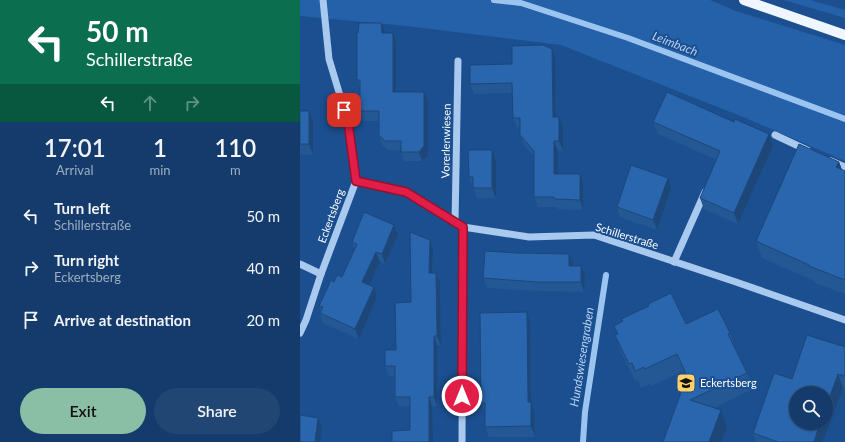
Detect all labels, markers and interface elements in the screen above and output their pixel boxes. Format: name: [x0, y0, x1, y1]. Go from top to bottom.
text: 50 m: [86, 14, 149, 48]
icon: left: [20, 16, 72, 68]
water label: Leimbach: [650, 28, 700, 59]
text: Schillerstraße: [86, 48, 193, 70]
icon: left: [97, 92, 119, 114]
icon: ahead: [139, 92, 161, 114]
icon: right: [181, 92, 203, 114]
pin: [327, 93, 361, 127]
icon: arrive: [333, 99, 355, 121]
street label: Vorerlenwiesen: [438, 104, 453, 178]
text: 17:01: [44, 133, 106, 162]
text: 1: [153, 133, 167, 162]
text: 110: [214, 133, 256, 162]
text: Arrival: [56, 162, 93, 178]
text: min: [149, 162, 171, 178]
text: m: [230, 162, 241, 178]
street label: Eckertsberg: [315, 187, 346, 245]
text: Turn left: [54, 199, 110, 217]
icon: left: [20, 205, 42, 227]
text: 50 m: [246, 207, 280, 225]
text: Schillerstraße: [54, 217, 131, 233]
street label: Schillerstraße: [594, 220, 660, 251]
text: Turn right: [54, 251, 119, 269]
icon: right: [20, 257, 42, 279]
text: 40 m: [246, 259, 280, 277]
text: Eckertsberg: [54, 269, 121, 285]
water label: Hundswiesengraben: [566, 306, 597, 408]
icon: arrive: [20, 309, 42, 331]
text: Arrive at destination: [54, 311, 191, 329]
text: 20 m: [246, 311, 280, 329]
school or university icon: Eckertsberg: [675, 372, 697, 394]
position arrow: [441, 375, 483, 417]
place label: Eckertsberg: [700, 376, 757, 389]
map controls: [789, 386, 833, 430]
button: search: [789, 386, 833, 430]
button: Exit: [20, 388, 146, 434]
button: Share: [154, 388, 280, 434]

